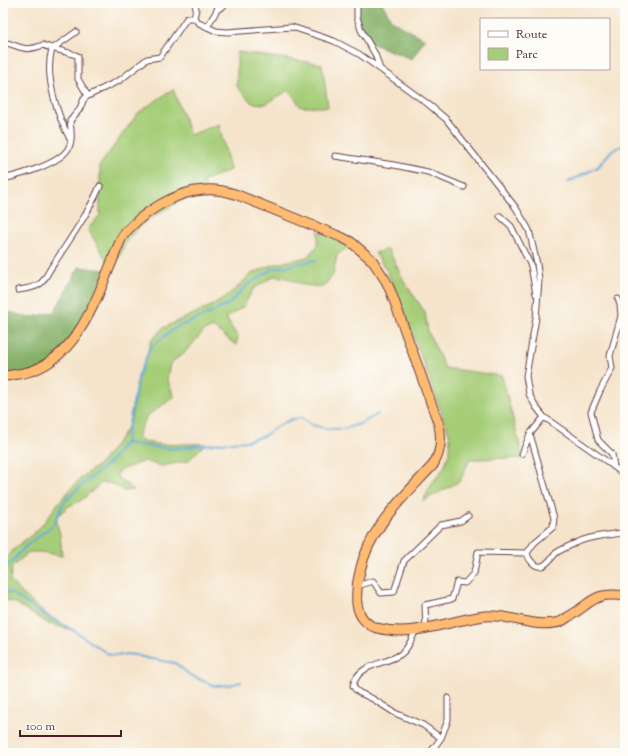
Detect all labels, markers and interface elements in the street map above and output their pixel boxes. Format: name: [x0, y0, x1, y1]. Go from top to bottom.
legend: [480, 18, 610, 70]
text: Route: [516, 26, 548, 44]
text: Parc: [516, 46, 538, 64]
scale bar: [20, 712, 121, 738]
text: 100 m: [26, 718, 55, 736]

